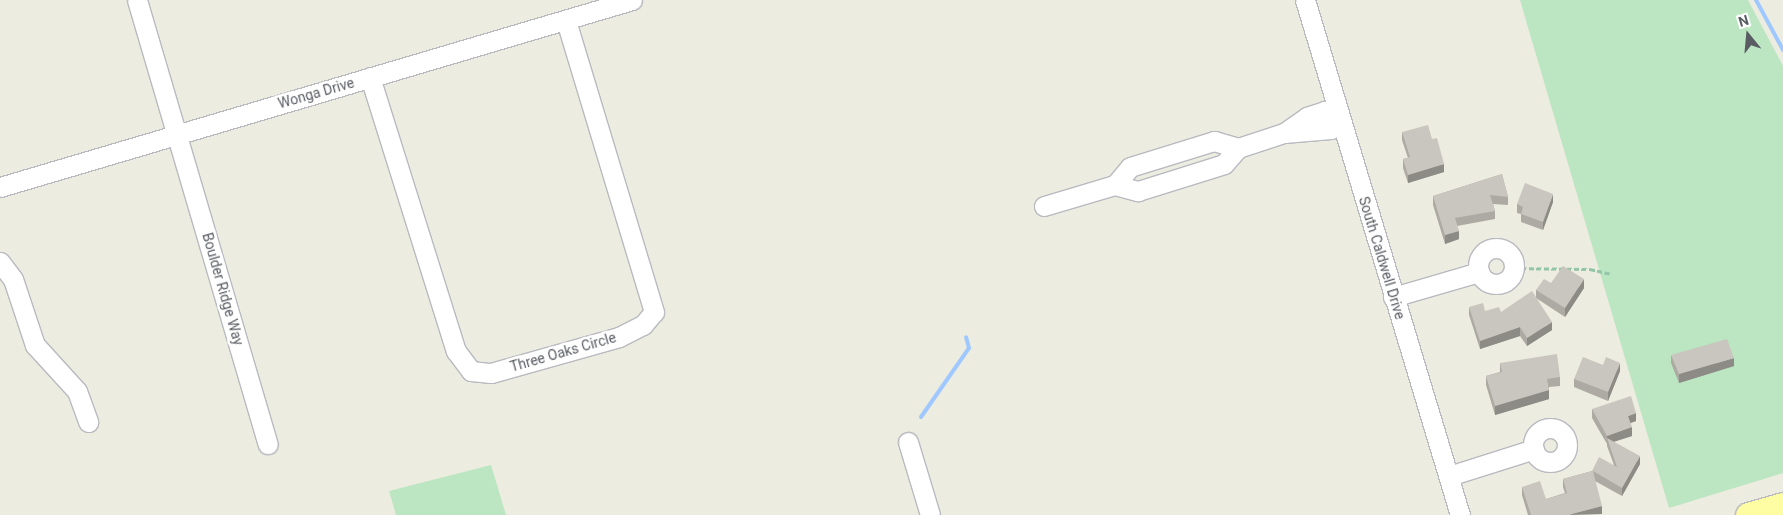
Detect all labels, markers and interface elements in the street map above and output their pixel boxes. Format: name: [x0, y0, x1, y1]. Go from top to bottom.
north arrow: [1723, 10, 1773, 60]
text: N: [1737, 12, 1751, 30]
street label: Wonga Drive: [276, 74, 356, 112]
street label: South Caldwell Drive: [1355, 195, 1409, 321]
street label: Boulder Ridge Way: [199, 231, 247, 347]
street label: Three Oaks Circle: [508, 329, 618, 375]

